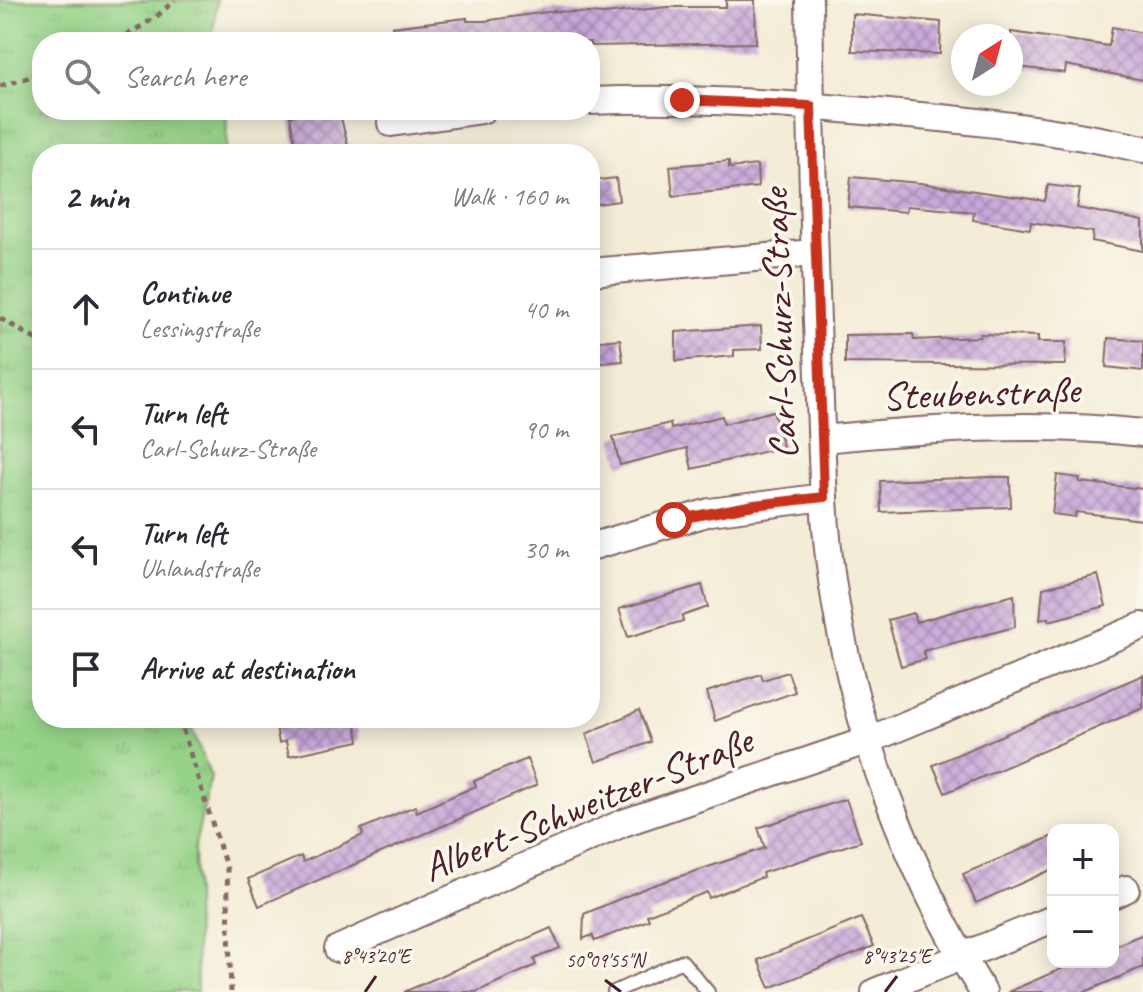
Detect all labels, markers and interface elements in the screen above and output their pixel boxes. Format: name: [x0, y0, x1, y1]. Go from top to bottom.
north arrow: [951, 24, 1023, 96]
search box: [32, 32, 600, 120]
icon: search: [60, 54, 104, 98]
text: Search here: [124, 57, 246, 95]
route end: [664, 82, 700, 118]
text: 2 min: [64, 175, 129, 218]
text: Walk · 160 m: [451, 180, 568, 213]
street label: Carl-Schurz-Straße: [749, 185, 809, 460]
text: Continue: [140, 274, 230, 312]
icon: ahead: [64, 287, 108, 331]
text: 40 m: [524, 293, 568, 326]
text: Lessingstraße: [140, 312, 259, 345]
street label: Steubenstraße: [882, 364, 1084, 421]
text: Turn left: [140, 394, 227, 432]
icon: left: [64, 407, 108, 451]
text: 90 m: [524, 413, 568, 446]
text: Carl-Schurz-Straße: [140, 432, 316, 465]
route start: [656, 502, 692, 538]
text: Turn left: [140, 514, 227, 552]
icon: left: [64, 527, 108, 571]
text: 30 m: [524, 533, 568, 566]
text: Uhlandstraße: [140, 552, 259, 585]
icon: arrive: [64, 647, 108, 691]
text: Arrive at destination: [140, 650, 355, 688]
street label: Albert-Schweitzer-Straße: [415, 714, 762, 893]
map controls: [1047, 824, 1119, 968]
button: +: [1047, 824, 1119, 896]
button: −: [1047, 896, 1119, 968]
text: 8°43'20"E: [342, 944, 413, 969]
text: 8°43'25"E: [863, 944, 934, 969]
text: 50°09'55"N: [566, 948, 647, 973]

